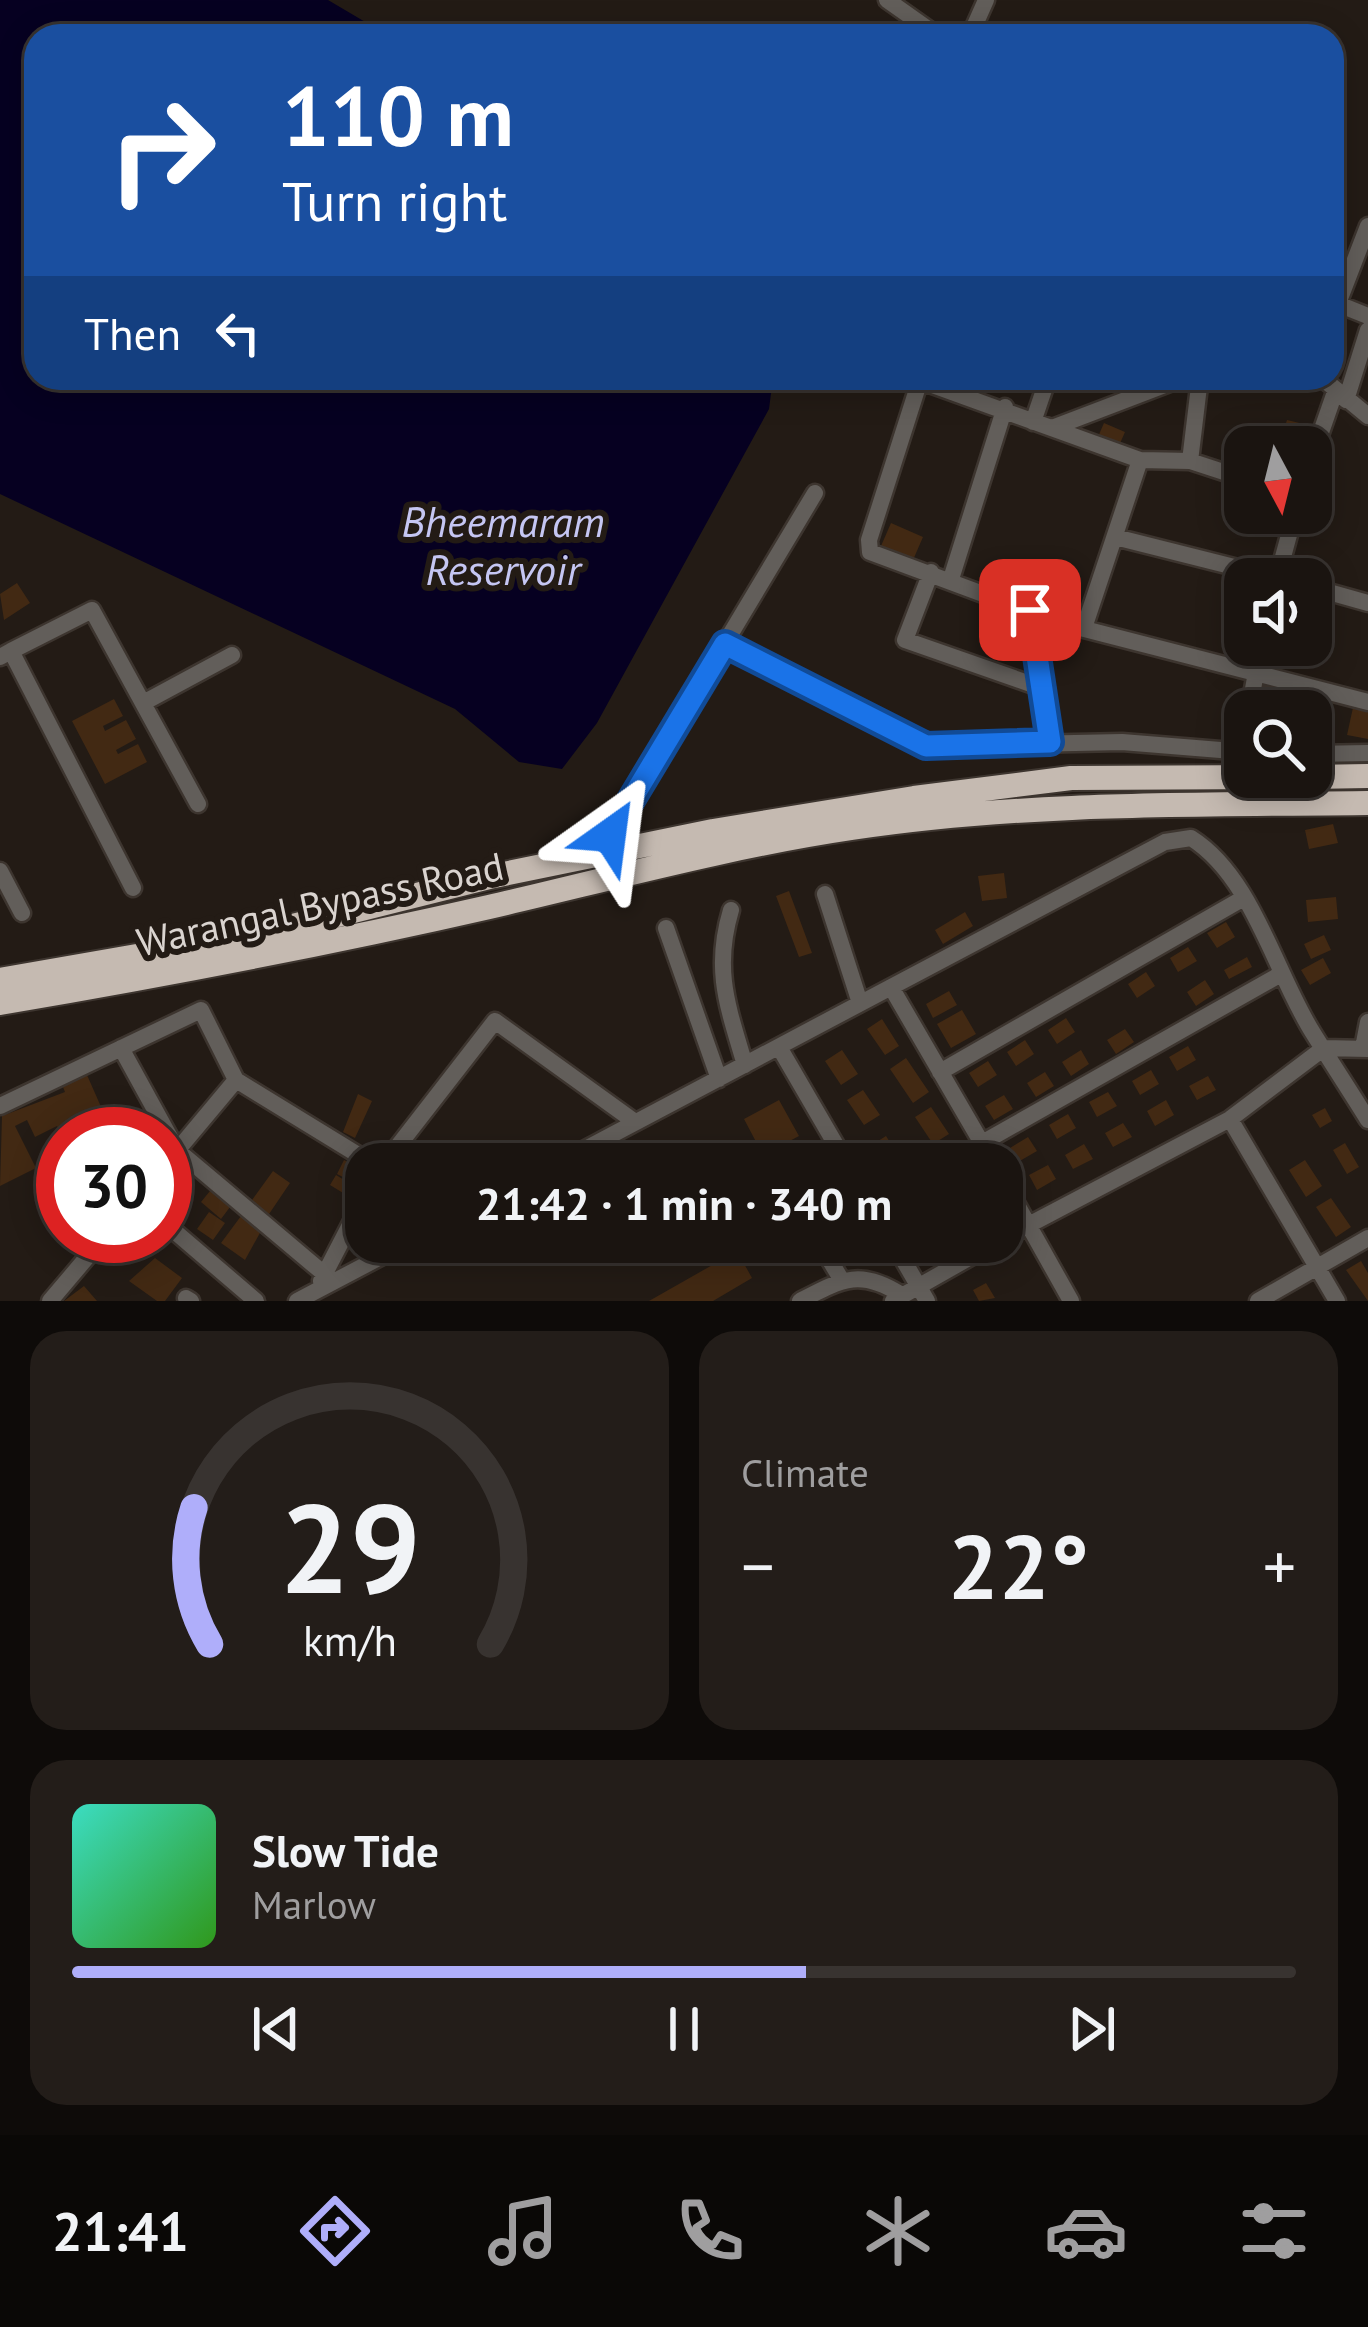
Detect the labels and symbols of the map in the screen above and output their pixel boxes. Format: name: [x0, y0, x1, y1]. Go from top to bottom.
north arrow: [1224, 426, 1332, 534]
water label: Bheemaram Reservoir: [401, 494, 605, 597]
pin: [979, 559, 1081, 661]
position arrow: [547, 772, 673, 898]
street label: Warangal Bypass Road: [132, 840, 508, 967]
speed limit sign: 30: [36, 1107, 192, 1263]

